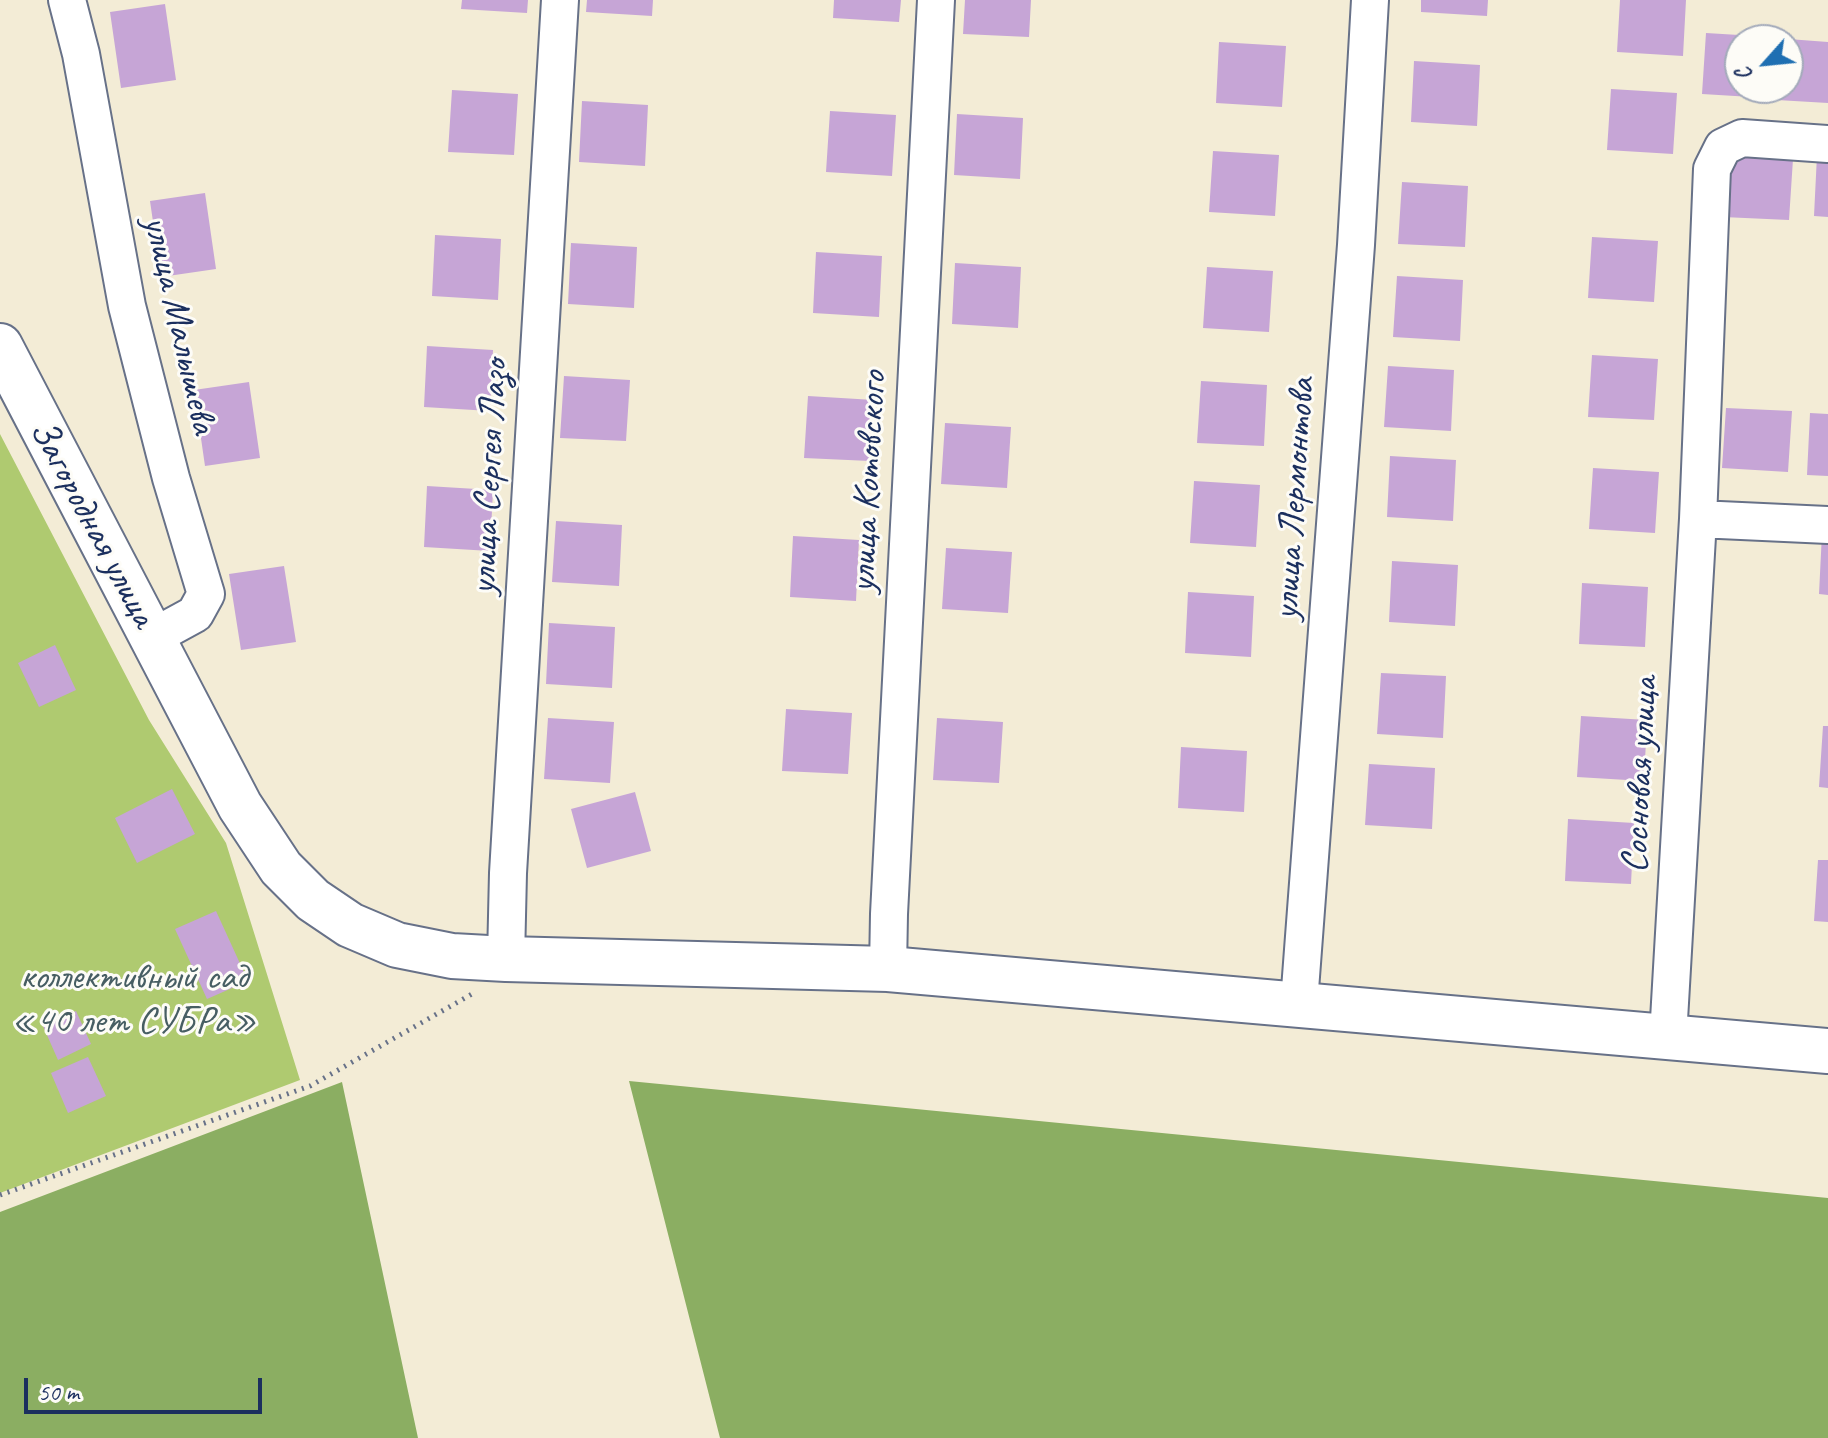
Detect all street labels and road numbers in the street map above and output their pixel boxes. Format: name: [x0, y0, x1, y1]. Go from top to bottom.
street label: улица Малышева: [132, 212, 226, 438]
street label: улица Сергея Лазо: [461, 358, 519, 596]
street label: улица Котовского: [840, 370, 898, 594]
street label: улица Лермонтова: [1264, 376, 1326, 622]
street label: Загородная улица: [18, 413, 166, 635]
street label: Сосновая улица: [1613, 676, 1669, 874]

